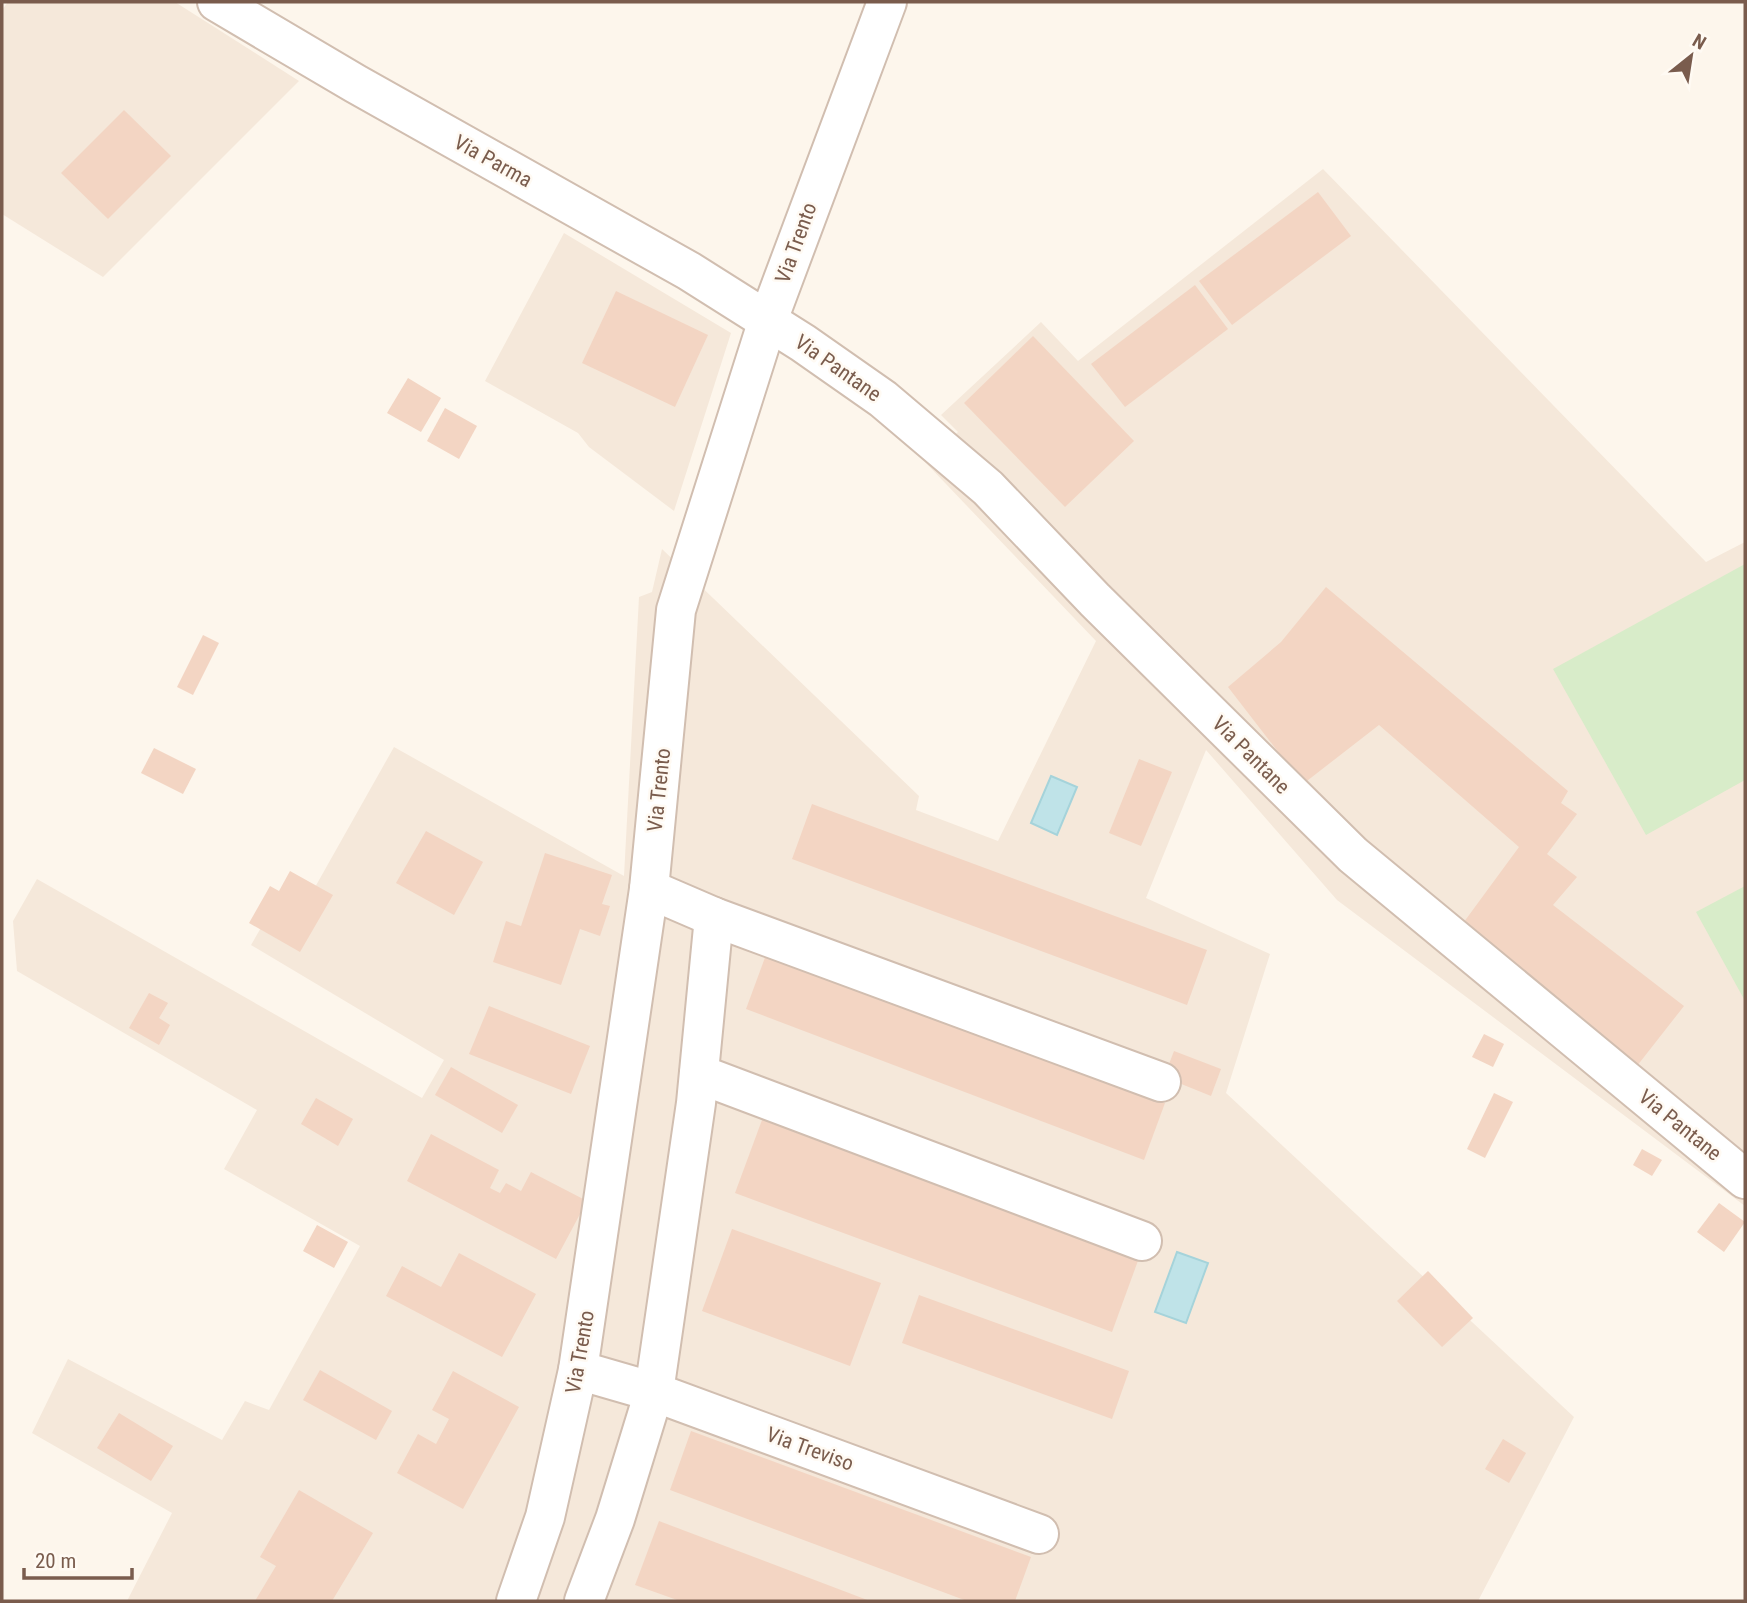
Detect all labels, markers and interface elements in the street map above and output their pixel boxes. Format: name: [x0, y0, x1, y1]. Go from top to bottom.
north arrow: [1656, 21, 1726, 91]
text: N: [1688, 29, 1710, 55]
street label: Via Parma: [450, 130, 536, 192]
street label: Via Trento: [770, 199, 822, 287]
street label: Via Pantane: [790, 330, 886, 406]
street label: Via Pantane: [1207, 711, 1295, 799]
street label: Via Trento: [643, 747, 675, 833]
street label: Via Pantane: [1634, 1084, 1726, 1166]
street label: Via Trento: [561, 1309, 599, 1395]
street label: Via Treviso: [763, 1422, 857, 1476]
scale bar: [24, 1536, 133, 1580]
text: 20 m: [35, 1549, 76, 1573]

